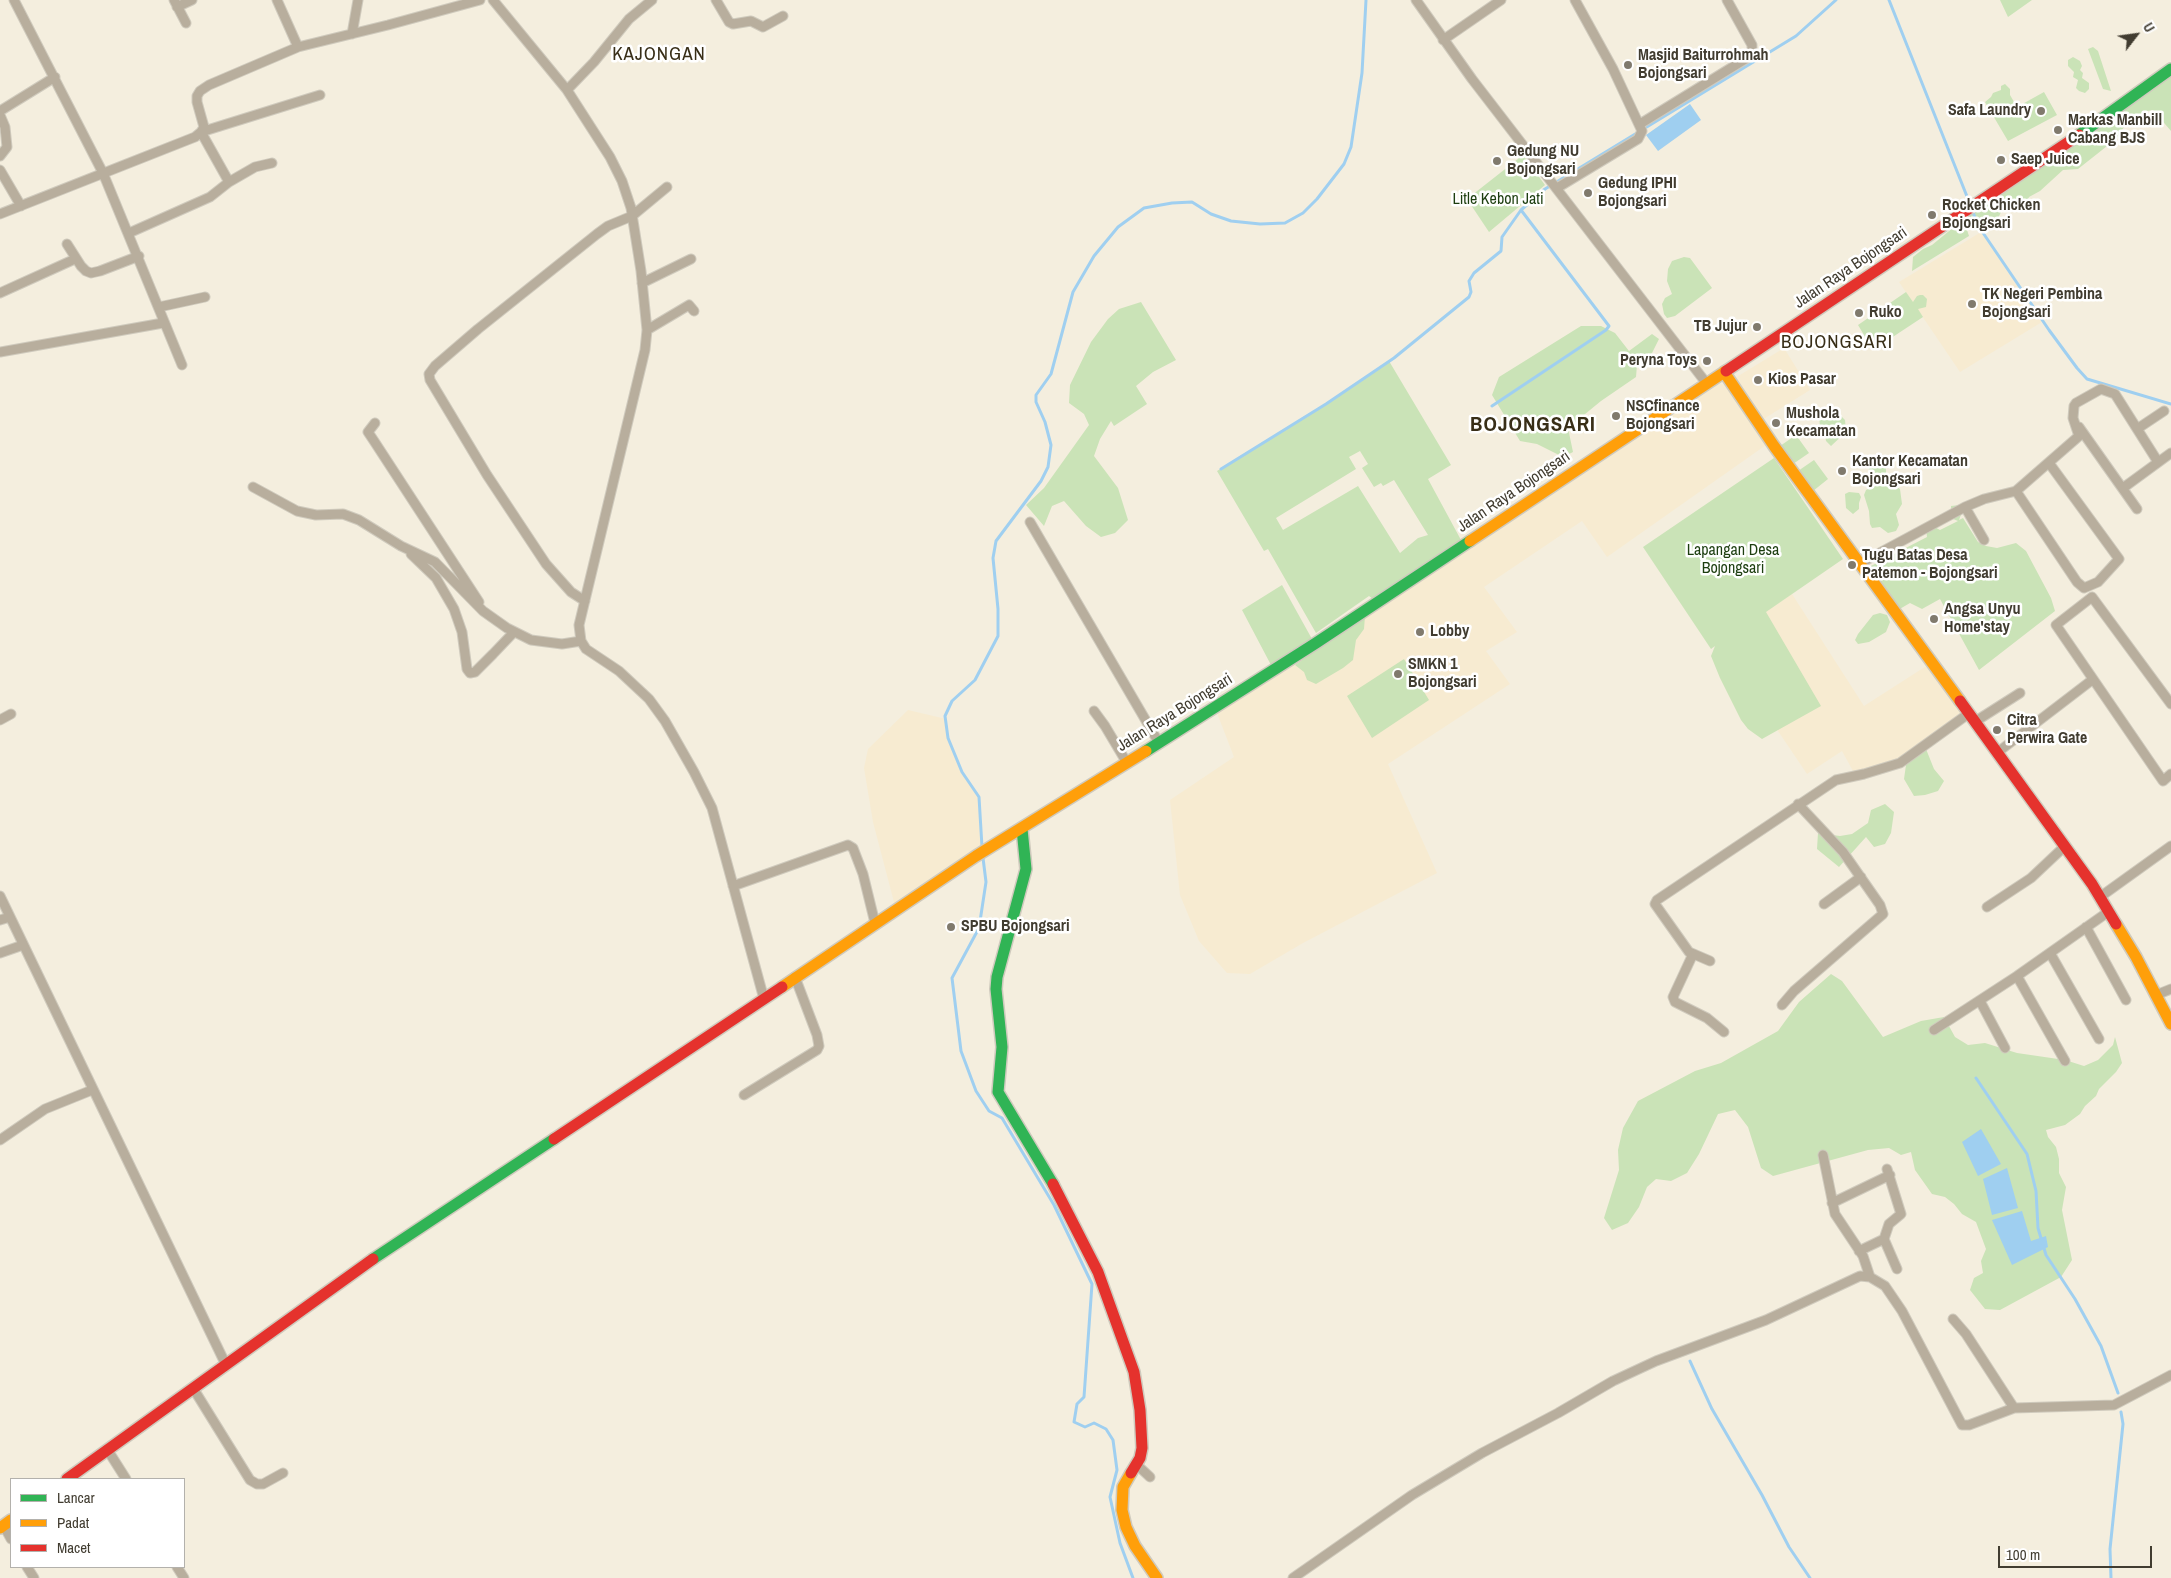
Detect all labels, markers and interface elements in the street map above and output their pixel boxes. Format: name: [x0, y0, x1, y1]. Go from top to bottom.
north arrow: [2111, 10, 2161, 60]
text: U: [2139, 19, 2159, 36]
district label: KAJONGAN: [611, 44, 707, 66]
place label: Masjid Baiturrohmah Bojongsari: [1638, 46, 1768, 84]
marker: Masjid Baiturrohmah Bojongsari: [1622, 59, 1634, 71]
place label: Safa Laundry: [1948, 101, 2031, 121]
marker: Safa Laundry: [2035, 105, 2047, 117]
place label: Markas Manbill Cabang BJS: [2068, 111, 2162, 149]
marker: Markas Manbill Cabang BJS: [2052, 124, 2064, 136]
place label: Gedung NU Bojongsari: [1507, 142, 1579, 180]
place label: Saep Juice: [2011, 150, 2080, 170]
marker: Saep Juice: [1995, 154, 2007, 166]
marker: Gedung NU Bojongsari: [1491, 155, 1503, 167]
place label: Gedung IPHI Bojongsari: [1598, 174, 1677, 212]
marker: Gedung IPHI Bojongsari: [1582, 187, 1594, 199]
park label: Litle Kebon Jati: [1452, 190, 1544, 210]
place label: Rocket Chicken Bojongsari: [1942, 196, 2040, 234]
marker: Rocket Chicken Bojongsari: [1926, 209, 1938, 221]
street label: Jalan Raya Bojongsari: [1791, 223, 1911, 313]
place label: TK Negeri Pembina Bojongsari: [1982, 285, 2102, 323]
marker: TK Negeri Pembina Bojongsari: [1966, 298, 1978, 310]
place label: Ruko: [1869, 303, 1902, 323]
marker: Ruko: [1853, 307, 1865, 319]
place label: TB Jujur: [1694, 317, 1747, 337]
marker: TB Jujur: [1751, 321, 1763, 333]
district label: BOJONGSARI: [1780, 332, 1894, 354]
place label: Peryna Toys: [1620, 351, 1697, 371]
marker: Peryna Toys: [1701, 355, 1713, 367]
place label: Kios Pasar: [1768, 370, 1836, 390]
marker: Kios Pasar: [1752, 374, 1764, 386]
place label: NSCfinance Bojongsari: [1626, 397, 1700, 435]
place label: Mushola Kecamatan: [1786, 404, 1856, 442]
marker: NSCfinance Bojongsari: [1610, 410, 1622, 422]
district label: BOJONGSARI: [1469, 412, 1597, 438]
marker: Mushola Kecamatan: [1770, 417, 1782, 429]
street label: Jalan Raya Bojongsari: [1454, 447, 1574, 537]
place label: Kantor Kecamatan Bojongsari: [1852, 452, 1968, 490]
marker: Kantor Kecamatan Bojongsari: [1836, 465, 1848, 477]
park label: Lapangan Desa Bojongsari: [1687, 541, 1779, 579]
place label: Tugu Batas Desa Patemon - Bojongsari: [1862, 546, 1998, 584]
marker: Tugu Batas Desa Patemon - Bojongsari: [1846, 559, 1858, 571]
place label: Angsa Unyu Home'stay: [1944, 600, 2021, 638]
marker: Angsa Unyu Home'stay: [1928, 613, 1940, 625]
place label: Lobby: [1430, 622, 1469, 642]
marker: Lobby: [1414, 626, 1426, 638]
place label: SMKN 1 Bojongsari: [1408, 655, 1477, 693]
marker: SMKN 1 Bojongsari: [1392, 668, 1404, 680]
street label: Jalan Raya Bojongsari: [1114, 670, 1236, 756]
place label: Citra Perwira Gate: [2007, 711, 2087, 749]
marker: Citra Perwira Gate: [1991, 724, 2003, 736]
place label: SPBU Bojongsari: [961, 917, 1070, 937]
marker: SPBU Bojongsari: [945, 921, 957, 933]
legend: [10, 1478, 185, 1568]
text: Lancar: [57, 1487, 95, 1508]
text: Padat: [57, 1512, 89, 1533]
scale bar: [2001, 1536, 2155, 1568]
text: Macet: [57, 1537, 91, 1558]
text: 100 m: [2006, 1544, 2040, 1565]

